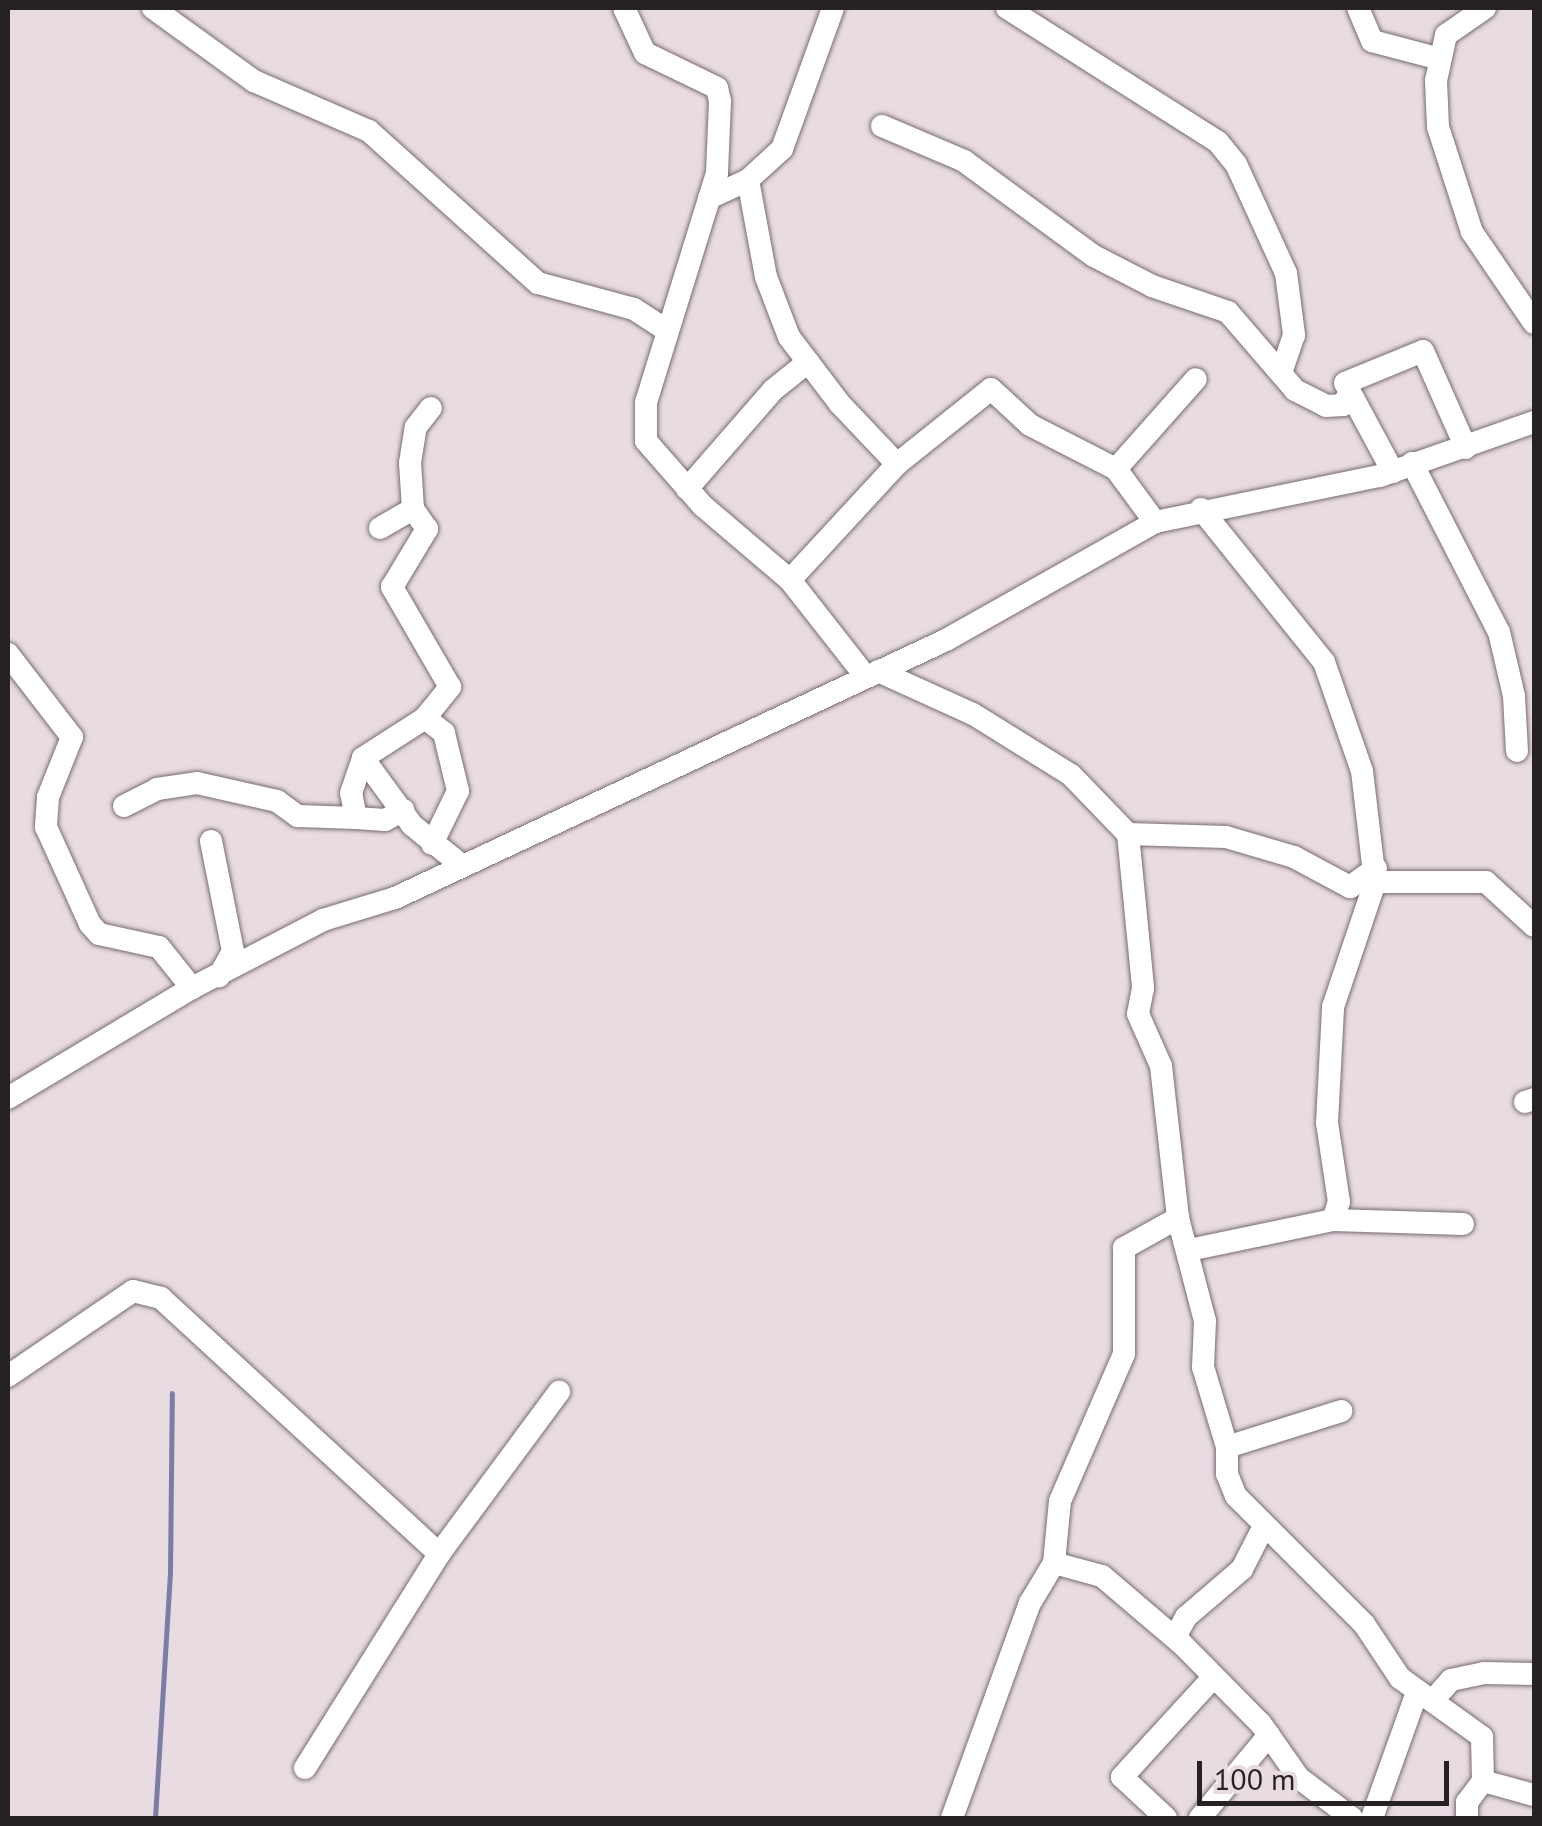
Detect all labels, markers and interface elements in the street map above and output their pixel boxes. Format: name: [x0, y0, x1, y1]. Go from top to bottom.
scale bar: [1202, 1741, 1454, 1803]
text: 100 m: [1214, 1759, 1295, 1798]

